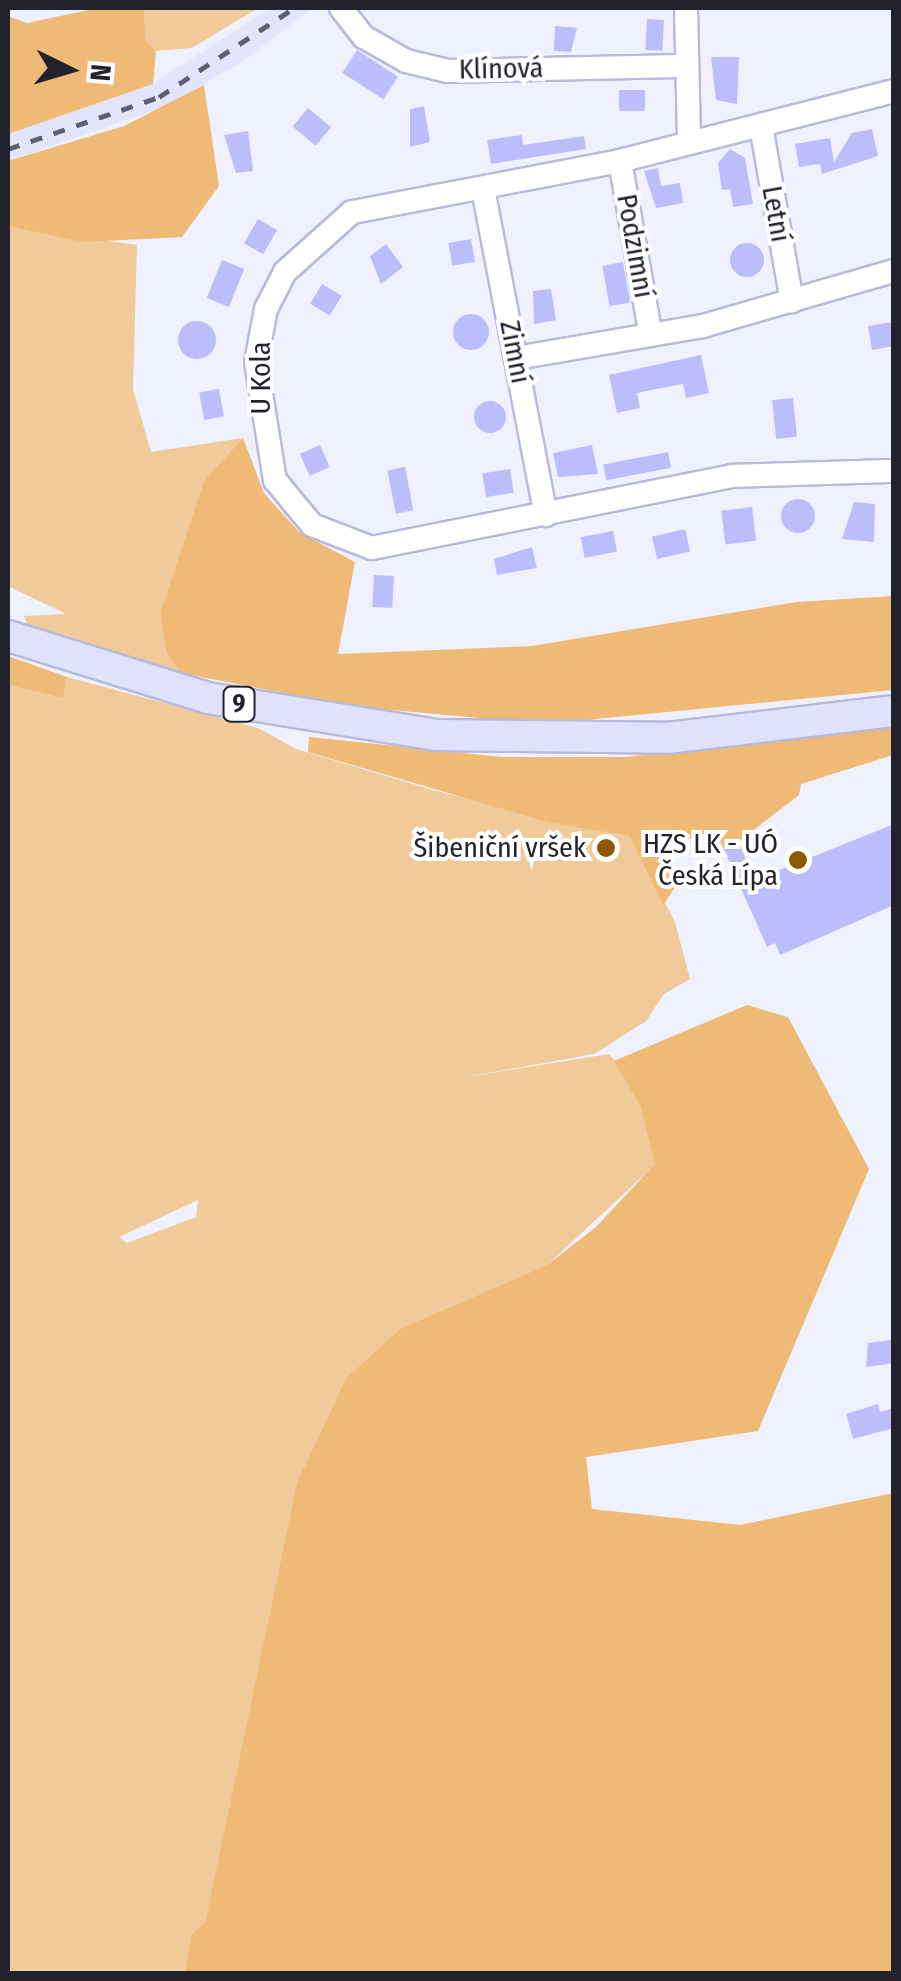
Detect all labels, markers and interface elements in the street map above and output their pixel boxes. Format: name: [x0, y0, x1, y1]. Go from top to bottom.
north arrow: [20, 20, 120, 120]
street label: Klínová: [459, 51, 543, 87]
text: N: [83, 63, 118, 82]
street label: Letní: [755, 183, 797, 245]
street label: Podzimní: [609, 191, 661, 301]
street label: Zimní: [492, 318, 538, 386]
street label: U Kola: [244, 341, 278, 415]
road number: 9: [222, 684, 256, 724]
place label: HZS LK - UÓ Česká Lípa: [643, 827, 778, 893]
place label: Šibeniční vršek: [413, 831, 586, 865]
marker: Šibeniční vršek: [595, 837, 617, 859]
marker: HZS LK - UÓ Česká Lípa: [787, 849, 809, 871]

